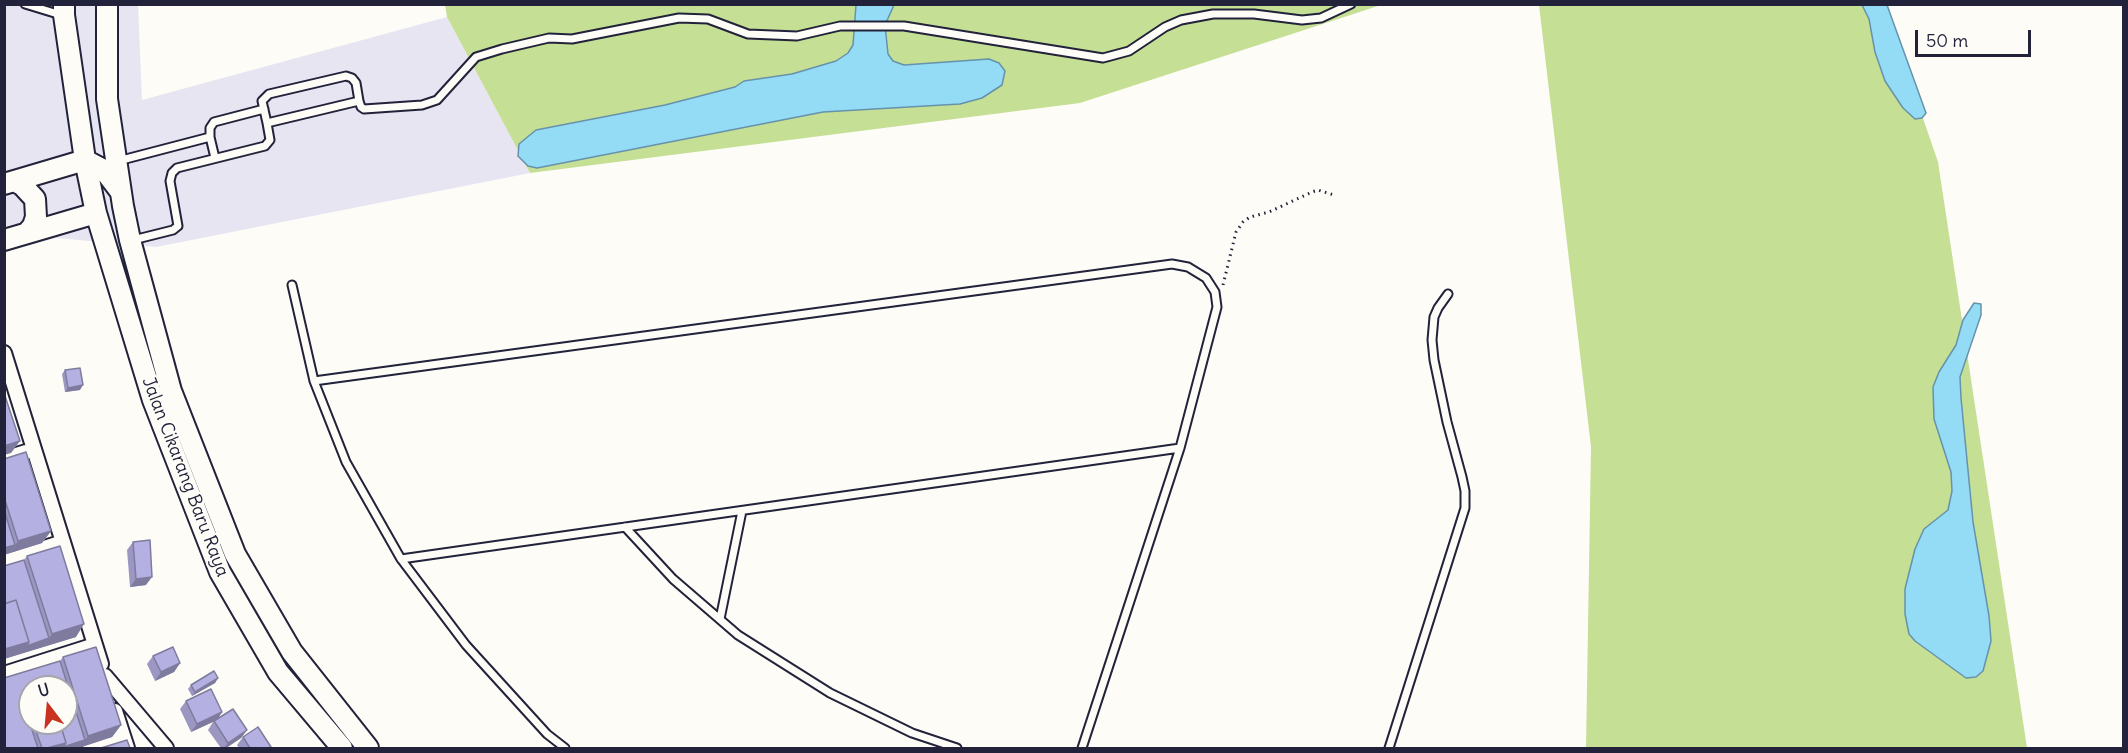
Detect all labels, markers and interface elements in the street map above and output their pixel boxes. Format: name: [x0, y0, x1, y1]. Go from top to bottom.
scale bar: [1918, 18, 2034, 56]
text: 50 m: [1926, 29, 1968, 52]
street label: Jalan Cikarang Baru Raya: [137, 374, 233, 580]
north arrow: [18, 675, 78, 735]
text: U: [36, 678, 52, 701]

